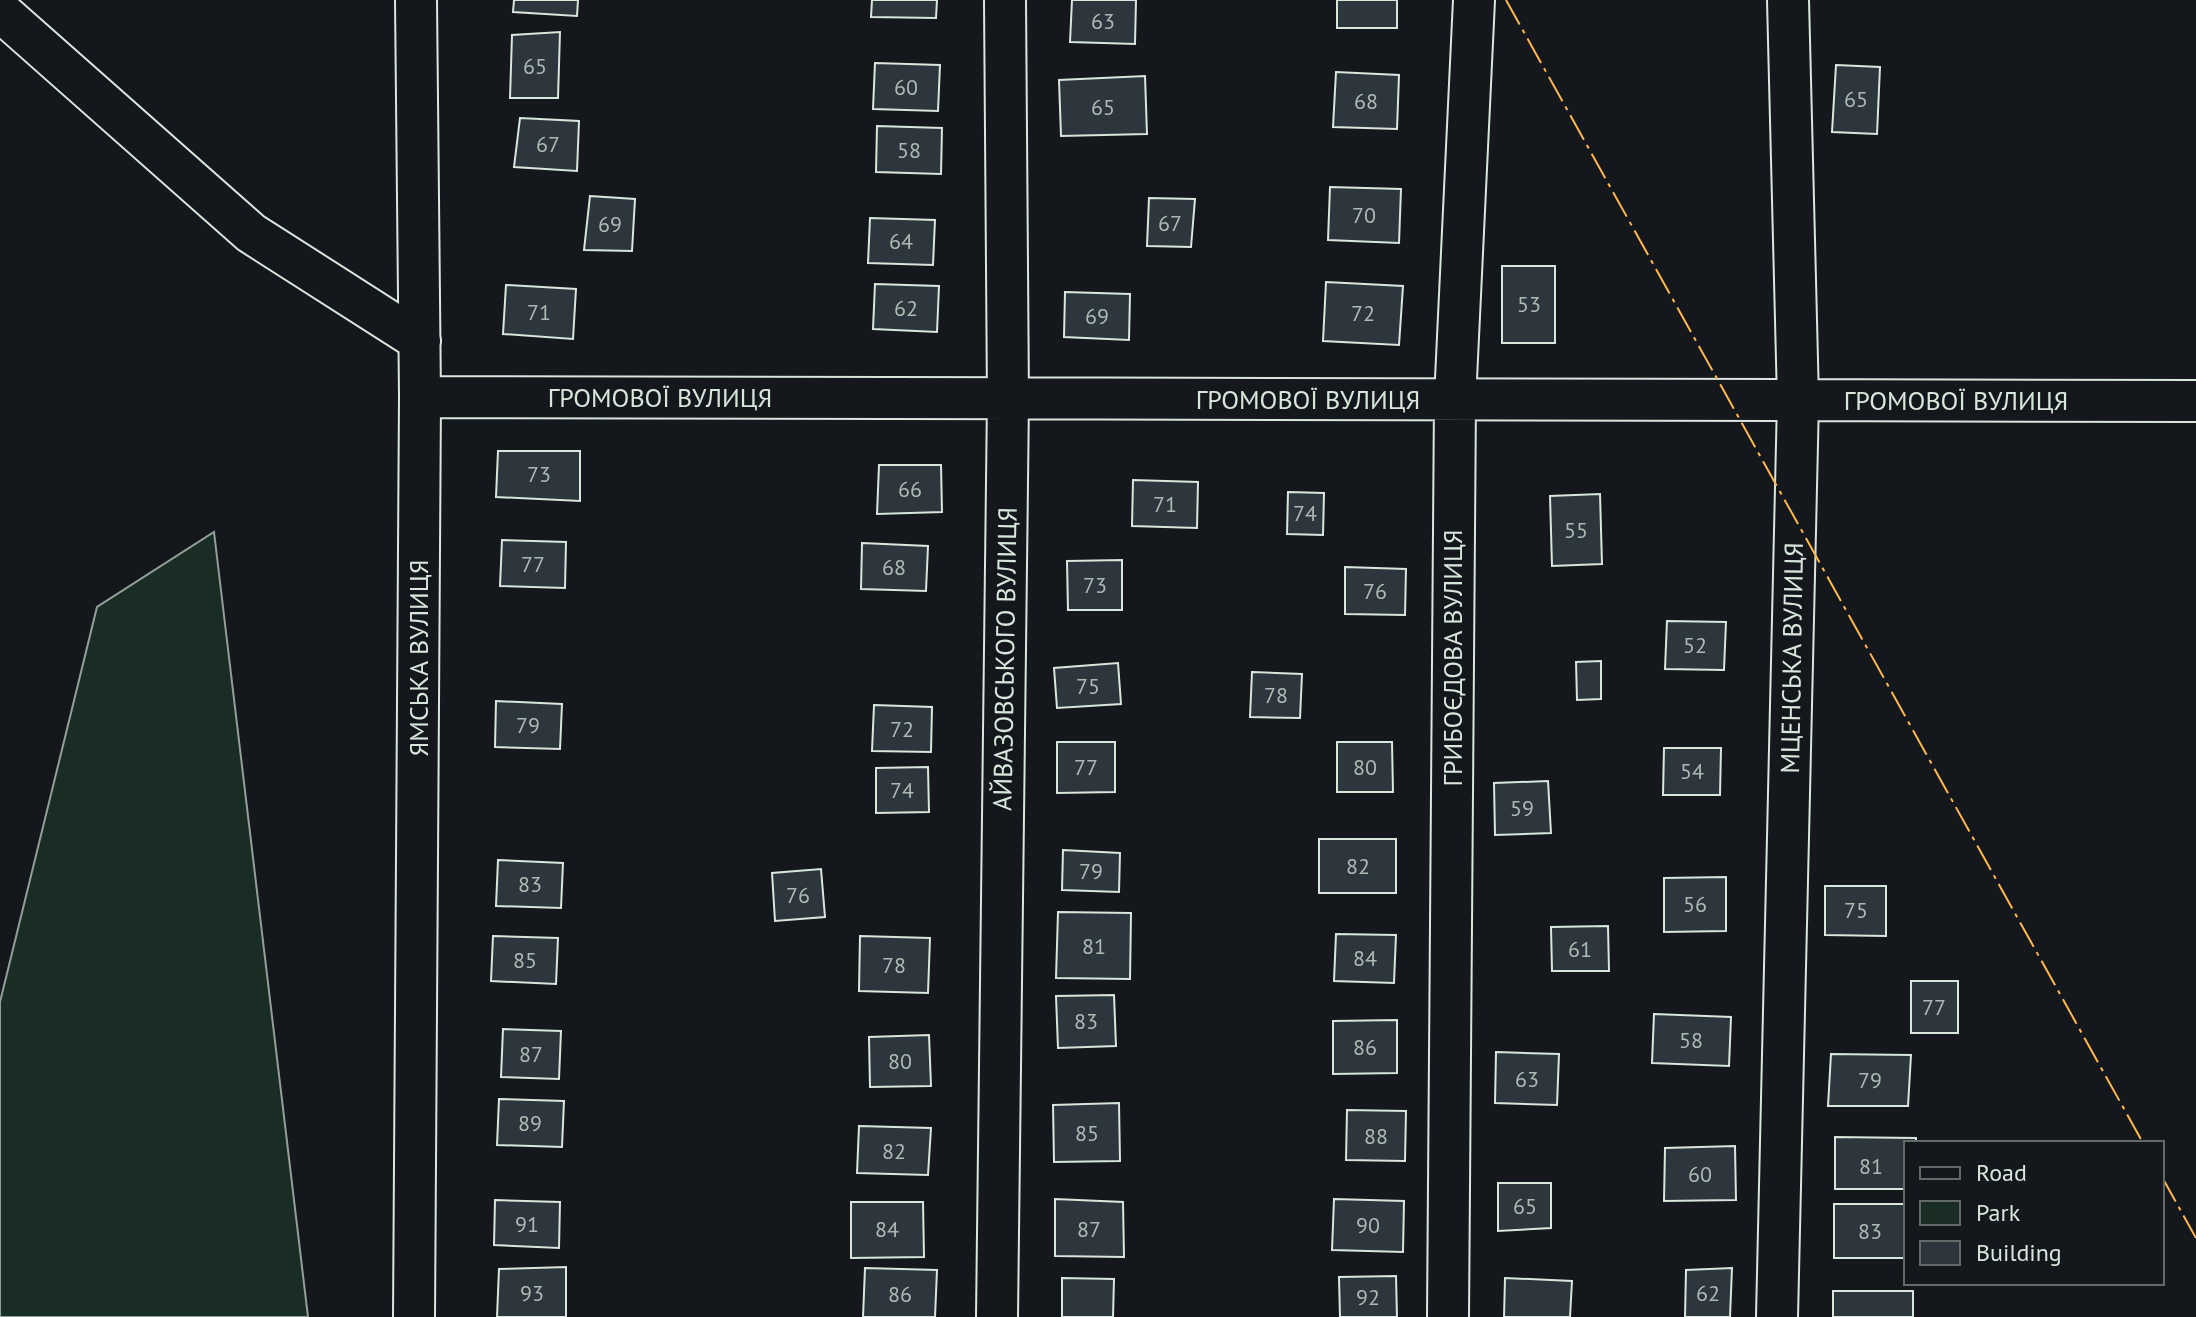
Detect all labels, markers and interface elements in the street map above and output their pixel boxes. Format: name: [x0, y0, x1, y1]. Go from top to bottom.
house number: 63: [1091, 7, 1115, 35]
house number: 65: [523, 52, 547, 80]
house number: 60: [894, 73, 918, 101]
house number: 65: [1844, 85, 1868, 113]
house number: 68: [1354, 87, 1378, 115]
house number: 65: [1091, 93, 1115, 121]
house number: 67: [536, 130, 560, 158]
house number: 58: [897, 136, 921, 164]
house number: 70: [1352, 201, 1376, 229]
house number: 67: [1158, 209, 1182, 237]
house number: 69: [598, 210, 622, 238]
house number: 64: [889, 227, 913, 255]
house number: 53: [1517, 290, 1541, 318]
house number: 62: [894, 294, 918, 322]
house number: 71: [527, 298, 551, 326]
house number: 72: [1351, 299, 1375, 327]
house number: 69: [1085, 302, 1109, 330]
street label: ГРОМОВОЇ ВУЛИЦЯ: [548, 381, 772, 414]
street label: ГРОМОВОЇ ВУЛИЦЯ: [1196, 383, 1420, 416]
street label: ГРОМОВОЇ ВУЛИЦЯ: [1844, 384, 2068, 417]
house number: 73: [527, 460, 551, 488]
house number: 66: [898, 475, 922, 503]
house number: 71: [1153, 490, 1177, 518]
house number: 74: [1293, 499, 1317, 527]
street label: АЙВАЗОВСЬКОГО ВУЛИЦЯ: [985, 507, 1024, 811]
house number: 55: [1564, 516, 1588, 544]
street label: ГРИБОЄДОВА ВУЛИЦЯ: [1436, 529, 1469, 787]
street label: МЦЕНСЬКА ВУЛИЦЯ: [1773, 542, 1810, 774]
house number: 77: [521, 550, 545, 578]
house number: 68: [882, 553, 906, 581]
street label: ЯМСЬКА ВУЛИЦЯ: [402, 560, 435, 756]
house number: 73: [1083, 571, 1107, 599]
house number: 76: [1363, 577, 1387, 605]
house number: 52: [1683, 631, 1707, 659]
house number: 75: [1076, 672, 1100, 700]
house number: 78: [1264, 681, 1288, 709]
house number: 79: [516, 711, 540, 739]
house number: 72: [890, 715, 914, 743]
house number: 77: [1074, 753, 1098, 781]
house number: 80: [1353, 753, 1377, 781]
house number: 54: [1680, 757, 1704, 785]
house number: 74: [890, 776, 914, 804]
house number: 59: [1510, 794, 1534, 822]
house number: 82: [1346, 852, 1370, 880]
house number: 79: [1079, 857, 1103, 885]
house number: 83: [518, 870, 542, 898]
house number: 76: [786, 881, 810, 909]
house number: 56: [1683, 890, 1707, 918]
house number: 75: [1844, 896, 1868, 924]
house number: 81: [1082, 932, 1106, 960]
house number: 61: [1568, 935, 1592, 963]
house number: 84: [1353, 944, 1377, 972]
house number: 85: [513, 946, 537, 974]
house number: 78: [882, 951, 906, 979]
house number: 77: [1922, 993, 1946, 1021]
house number: 83: [1074, 1007, 1098, 1035]
house number: 58: [1679, 1026, 1703, 1054]
house number: 86: [1353, 1033, 1377, 1061]
house number: 87: [519, 1040, 543, 1068]
house number: 80: [888, 1047, 912, 1075]
house number: 63: [1515, 1065, 1539, 1093]
house number: 79: [1858, 1066, 1882, 1094]
house number: 89: [518, 1109, 542, 1137]
house number: 85: [1075, 1119, 1099, 1147]
house number: 88: [1364, 1122, 1388, 1150]
house number: 82: [882, 1137, 906, 1165]
legend: [1904, 1141, 2164, 1285]
house number: 81: [1859, 1152, 1883, 1180]
text: Road: [1976, 1157, 2027, 1188]
house number: 60: [1688, 1160, 1712, 1188]
house number: 65: [1513, 1192, 1537, 1220]
text: Park: [1976, 1197, 2021, 1228]
house number: 91: [515, 1210, 539, 1238]
house number: 90: [1356, 1211, 1380, 1239]
house number: 84: [875, 1215, 899, 1243]
house number: 87: [1077, 1215, 1101, 1243]
house number: 83: [1858, 1217, 1882, 1245]
text: Building: [1976, 1237, 2062, 1268]
house number: 93: [520, 1279, 544, 1307]
house number: 62: [1696, 1279, 1720, 1307]
house number: 86: [888, 1280, 912, 1308]
house number: 92: [1356, 1283, 1380, 1311]

